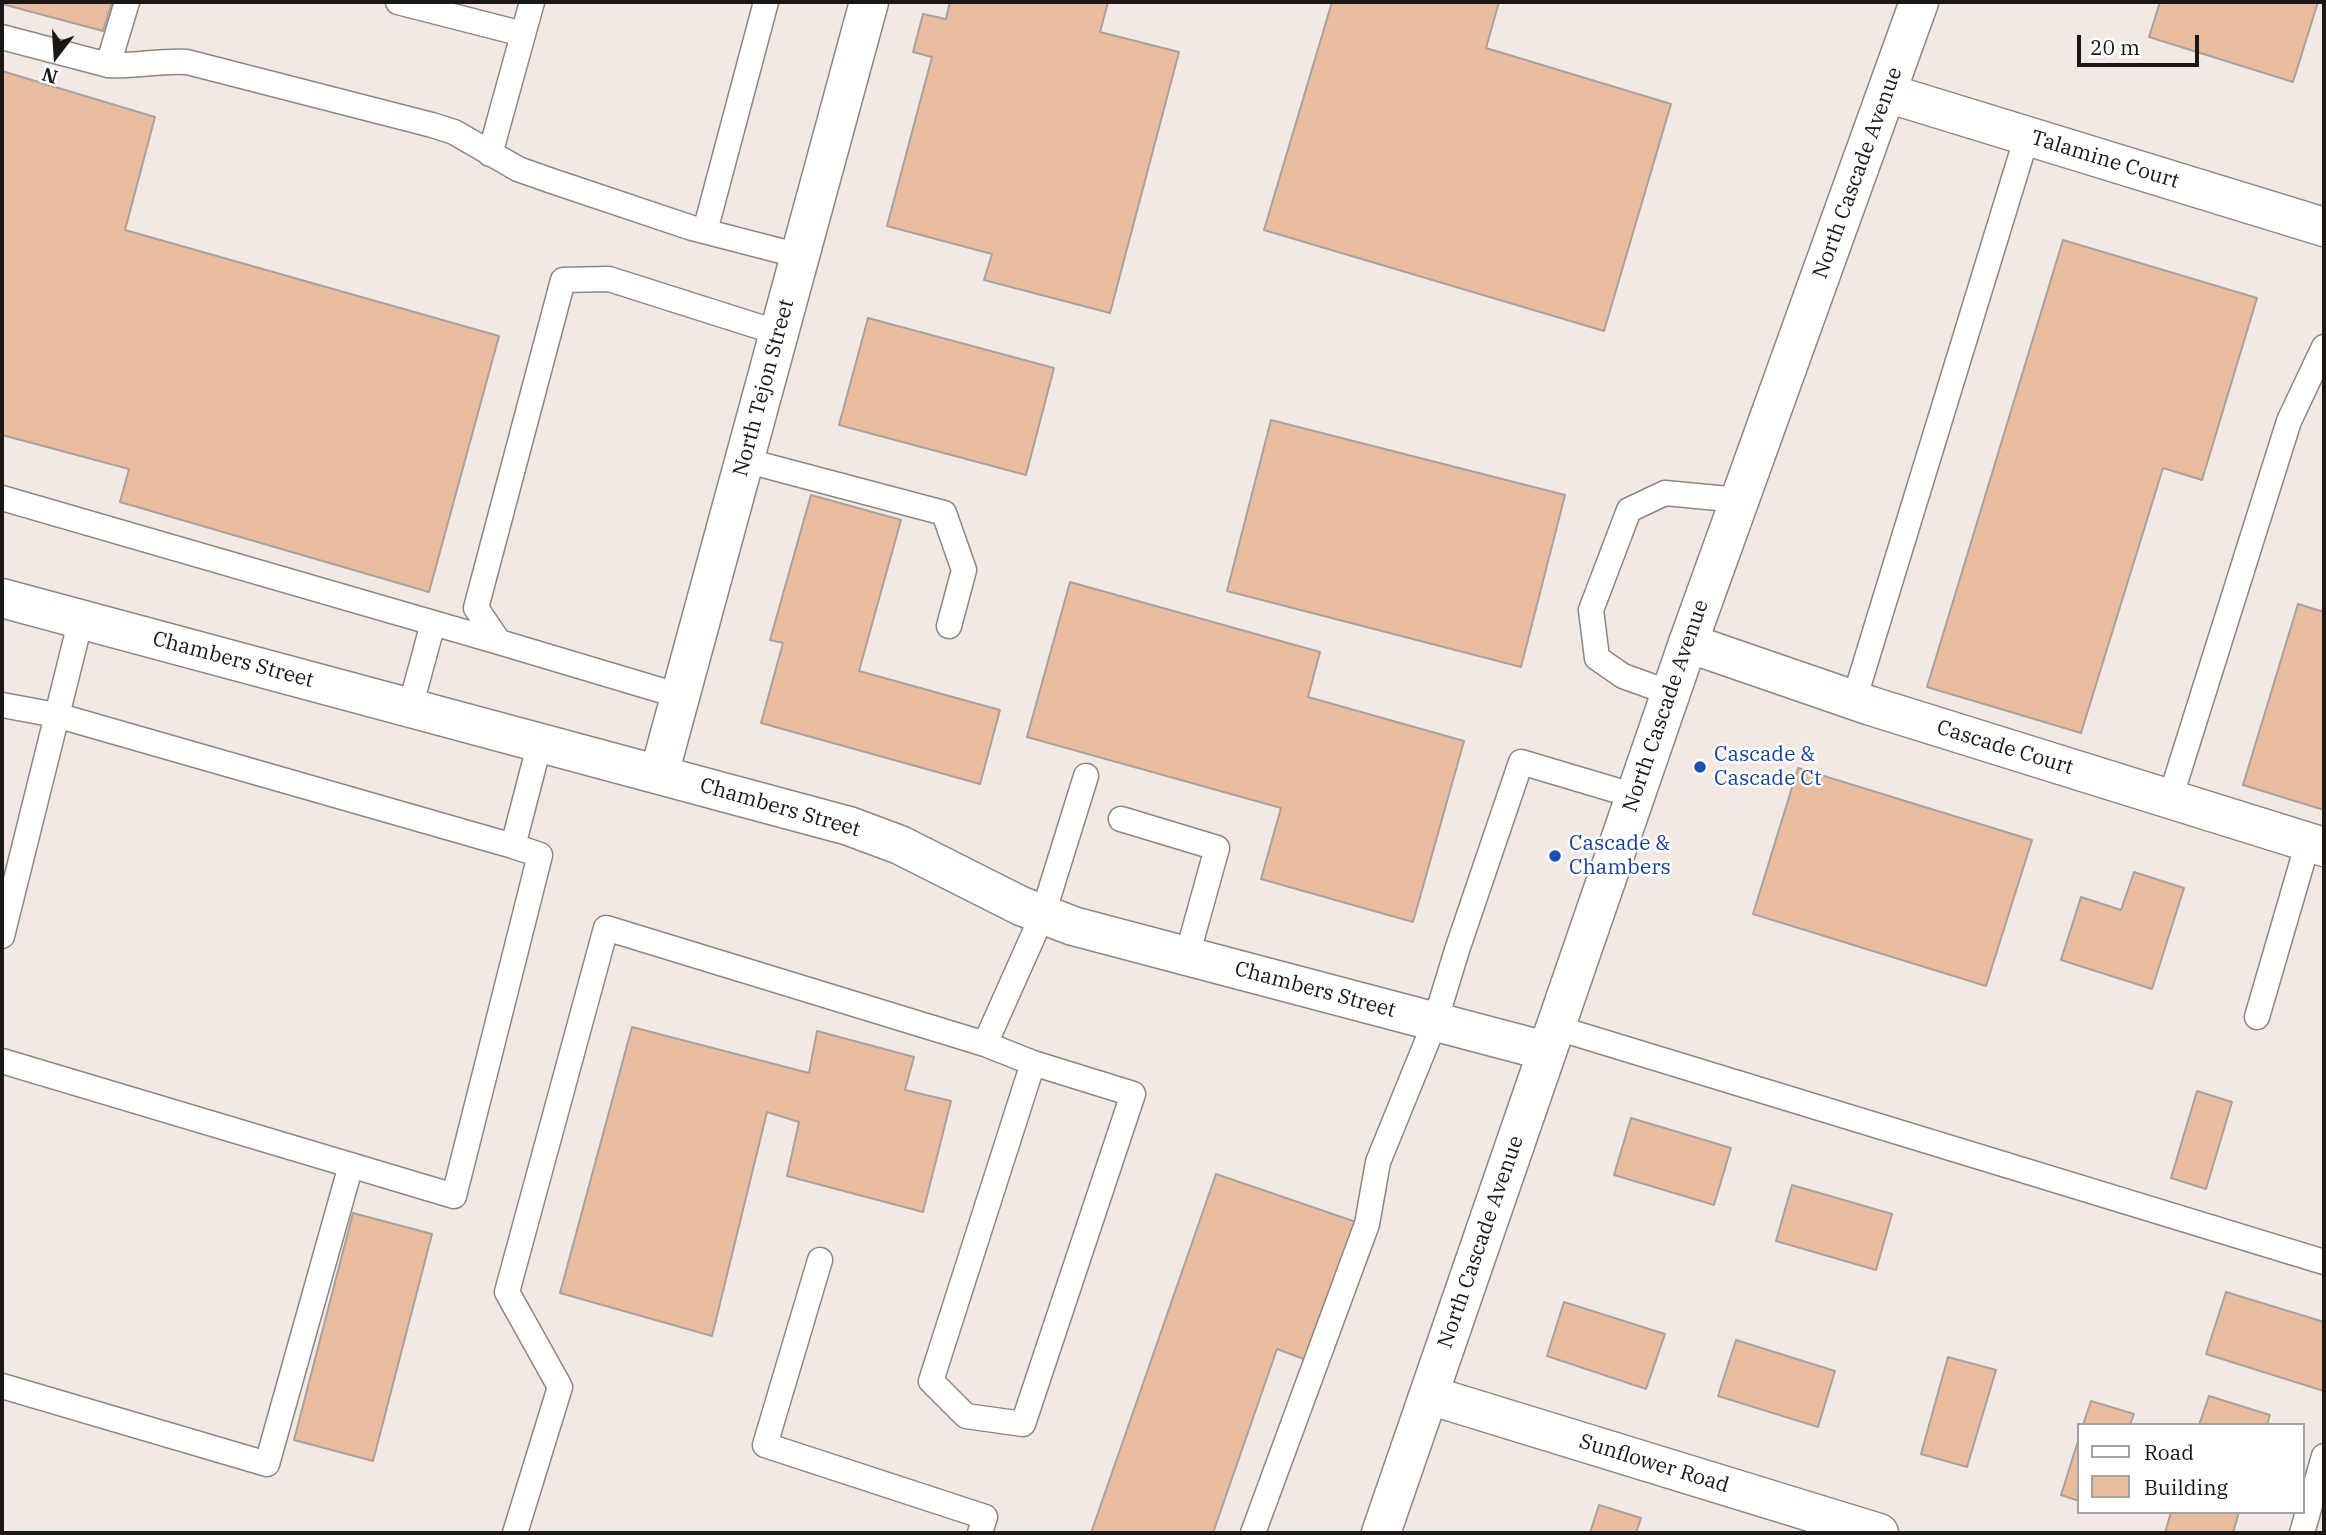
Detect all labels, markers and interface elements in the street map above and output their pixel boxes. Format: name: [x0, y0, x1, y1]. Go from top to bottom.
north arrow: [21, 21, 91, 91]
scale bar: [2081, 21, 2204, 65]
text: 20 m: [2090, 33, 2140, 61]
text: N: [39, 62, 61, 90]
street label: North Cascade Avenue: [1808, 64, 1908, 282]
street label: Talamine Court: [2028, 126, 2182, 194]
street label: North Tejon Street: [728, 297, 800, 479]
street label: North Cascade Avenue: [1618, 596, 1714, 816]
street label: Chambers Street: [150, 626, 316, 694]
street label: Cascade Court: [1934, 715, 2076, 781]
place label: Cascade & Cascade Ct: [1714, 742, 1821, 792]
marker: Cascade & Cascade Ct: [1692, 759, 1708, 775]
street label: Chambers Street: [697, 773, 863, 843]
place label: Cascade & Chambers: [1569, 831, 1671, 881]
marker: Cascade & Chambers: [1547, 848, 1563, 864]
street label: Chambers Street: [1232, 956, 1398, 1024]
street label: North Cascade Avenue: [1433, 1132, 1529, 1352]
legend: [2078, 1423, 2305, 1514]
street label: Sunflower Road: [1576, 1429, 1732, 1499]
text: Road: [2144, 1438, 2194, 1466]
text: Building: [2144, 1473, 2228, 1501]

